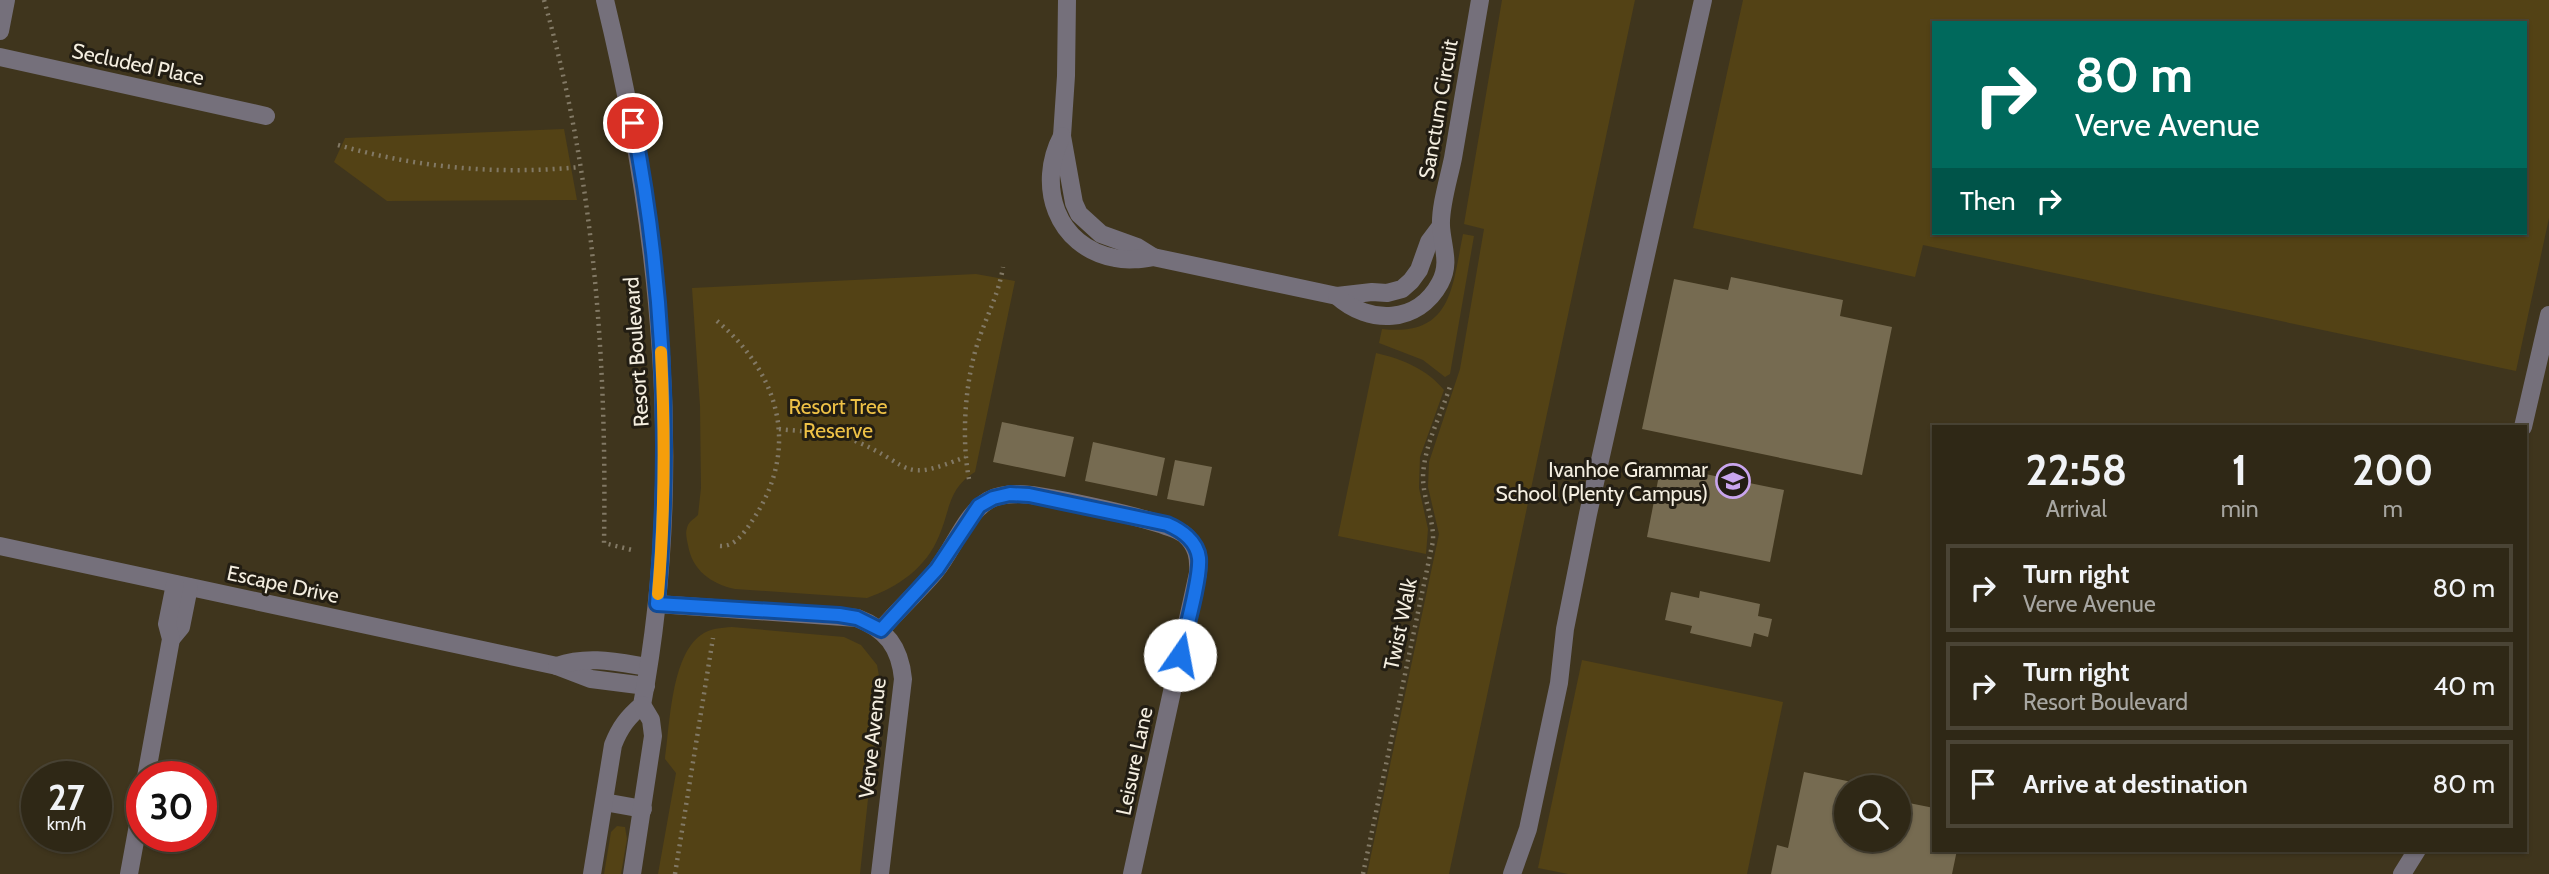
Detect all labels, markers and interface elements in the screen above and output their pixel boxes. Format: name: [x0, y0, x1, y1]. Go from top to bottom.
street label: Sanctum Circuit: [1413, 37, 1463, 181]
street label: Secluded Place: [70, 38, 207, 90]
text: 80 m: [2075, 45, 2193, 104]
icon: right: [1960, 49, 2051, 140]
pin: [603, 93, 663, 153]
icon: arrive: [614, 104, 652, 142]
text: Verve Avenue: [2075, 105, 2260, 144]
icon: right: [2030, 182, 2068, 220]
text: Then: [1960, 185, 2016, 217]
street label: Resort Boulevard: [618, 276, 654, 428]
park label: Resort Tree Reserve: [789, 394, 888, 443]
text: 22:58: [2025, 444, 2127, 496]
text: 1: [2232, 444, 2247, 496]
text: 200: [2352, 444, 2434, 496]
place label: Ivanhoe Grammar School (Plenty Campus): [1495, 457, 1708, 506]
school or university icon: Ivanhoe Grammar School (Plenty Campus): [1714, 462, 1752, 500]
text: Arrival: [2046, 495, 2107, 523]
text: min: [2221, 495, 2259, 523]
text: m: [2383, 495, 2403, 523]
text: Turn right: [2023, 558, 2129, 590]
street label: Escape Drive: [225, 560, 342, 608]
icon: right: [1964, 569, 2002, 607]
text: 80 m: [2432, 572, 2495, 604]
street label: Twist Walk: [1378, 575, 1422, 672]
text: Verve Avenue: [2023, 590, 2156, 618]
position arrow: [1143, 618, 1217, 692]
text: Turn right: [2023, 656, 2129, 688]
icon: right: [1964, 667, 2002, 705]
text: 40 m: [2433, 670, 2495, 702]
street label: Verve Avenue: [853, 676, 891, 800]
text: Resort Boulevard: [2023, 688, 2188, 716]
street label: Leisure Lane: [1110, 704, 1158, 817]
speed limit sign: 30: [126, 761, 217, 852]
icon: arrive: [1964, 765, 2002, 803]
text: Arrive at destination: [2023, 768, 2248, 800]
text: 80 m: [2432, 768, 2495, 800]
map controls: [1834, 775, 1911, 852]
button: search: [1834, 775, 1911, 852]
text: 27: [48, 776, 85, 819]
text: km/h: [47, 813, 86, 835]

